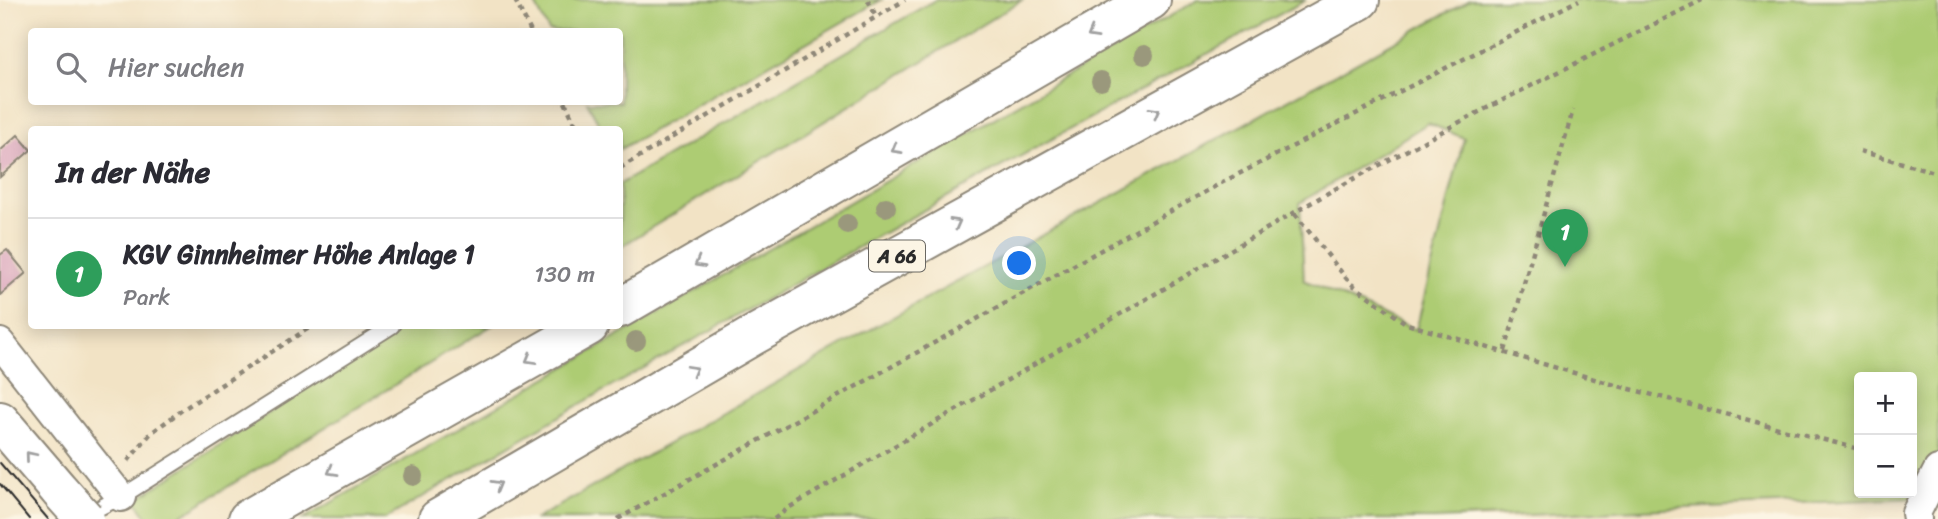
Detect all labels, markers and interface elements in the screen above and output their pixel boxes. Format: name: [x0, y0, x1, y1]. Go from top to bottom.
one-way arrow: [1087, 26, 1100, 39]
search box: [28, 28, 623, 105]
text: Hier suchen: [108, 44, 244, 90]
icon: search: [52, 48, 90, 86]
one-way arrow: [1147, 107, 1160, 120]
one-way arrow: [890, 141, 903, 154]
text: In der Nähe: [56, 145, 210, 199]
pin: 1: [1542, 209, 1588, 267]
one-way arrow: [949, 218, 961, 231]
text: KGV Ginnheimer Höhe Anlage 1: [123, 231, 475, 277]
road number: A 66: [869, 240, 925, 272]
your location: [1002, 246, 1036, 280]
text: 1: [74, 254, 84, 295]
text: 130 m: [534, 254, 595, 295]
one-way arrow: [694, 255, 706, 268]
text: Park: [123, 277, 170, 318]
one-way arrow: [524, 351, 537, 364]
one-way arrow: [686, 365, 699, 378]
map controls: [1854, 372, 1917, 498]
button: +: [1854, 372, 1917, 435]
button: −: [1854, 435, 1917, 498]
one-way arrow: [26, 452, 38, 465]
one-way arrow: [326, 463, 339, 476]
one-way arrow: [489, 480, 502, 493]

